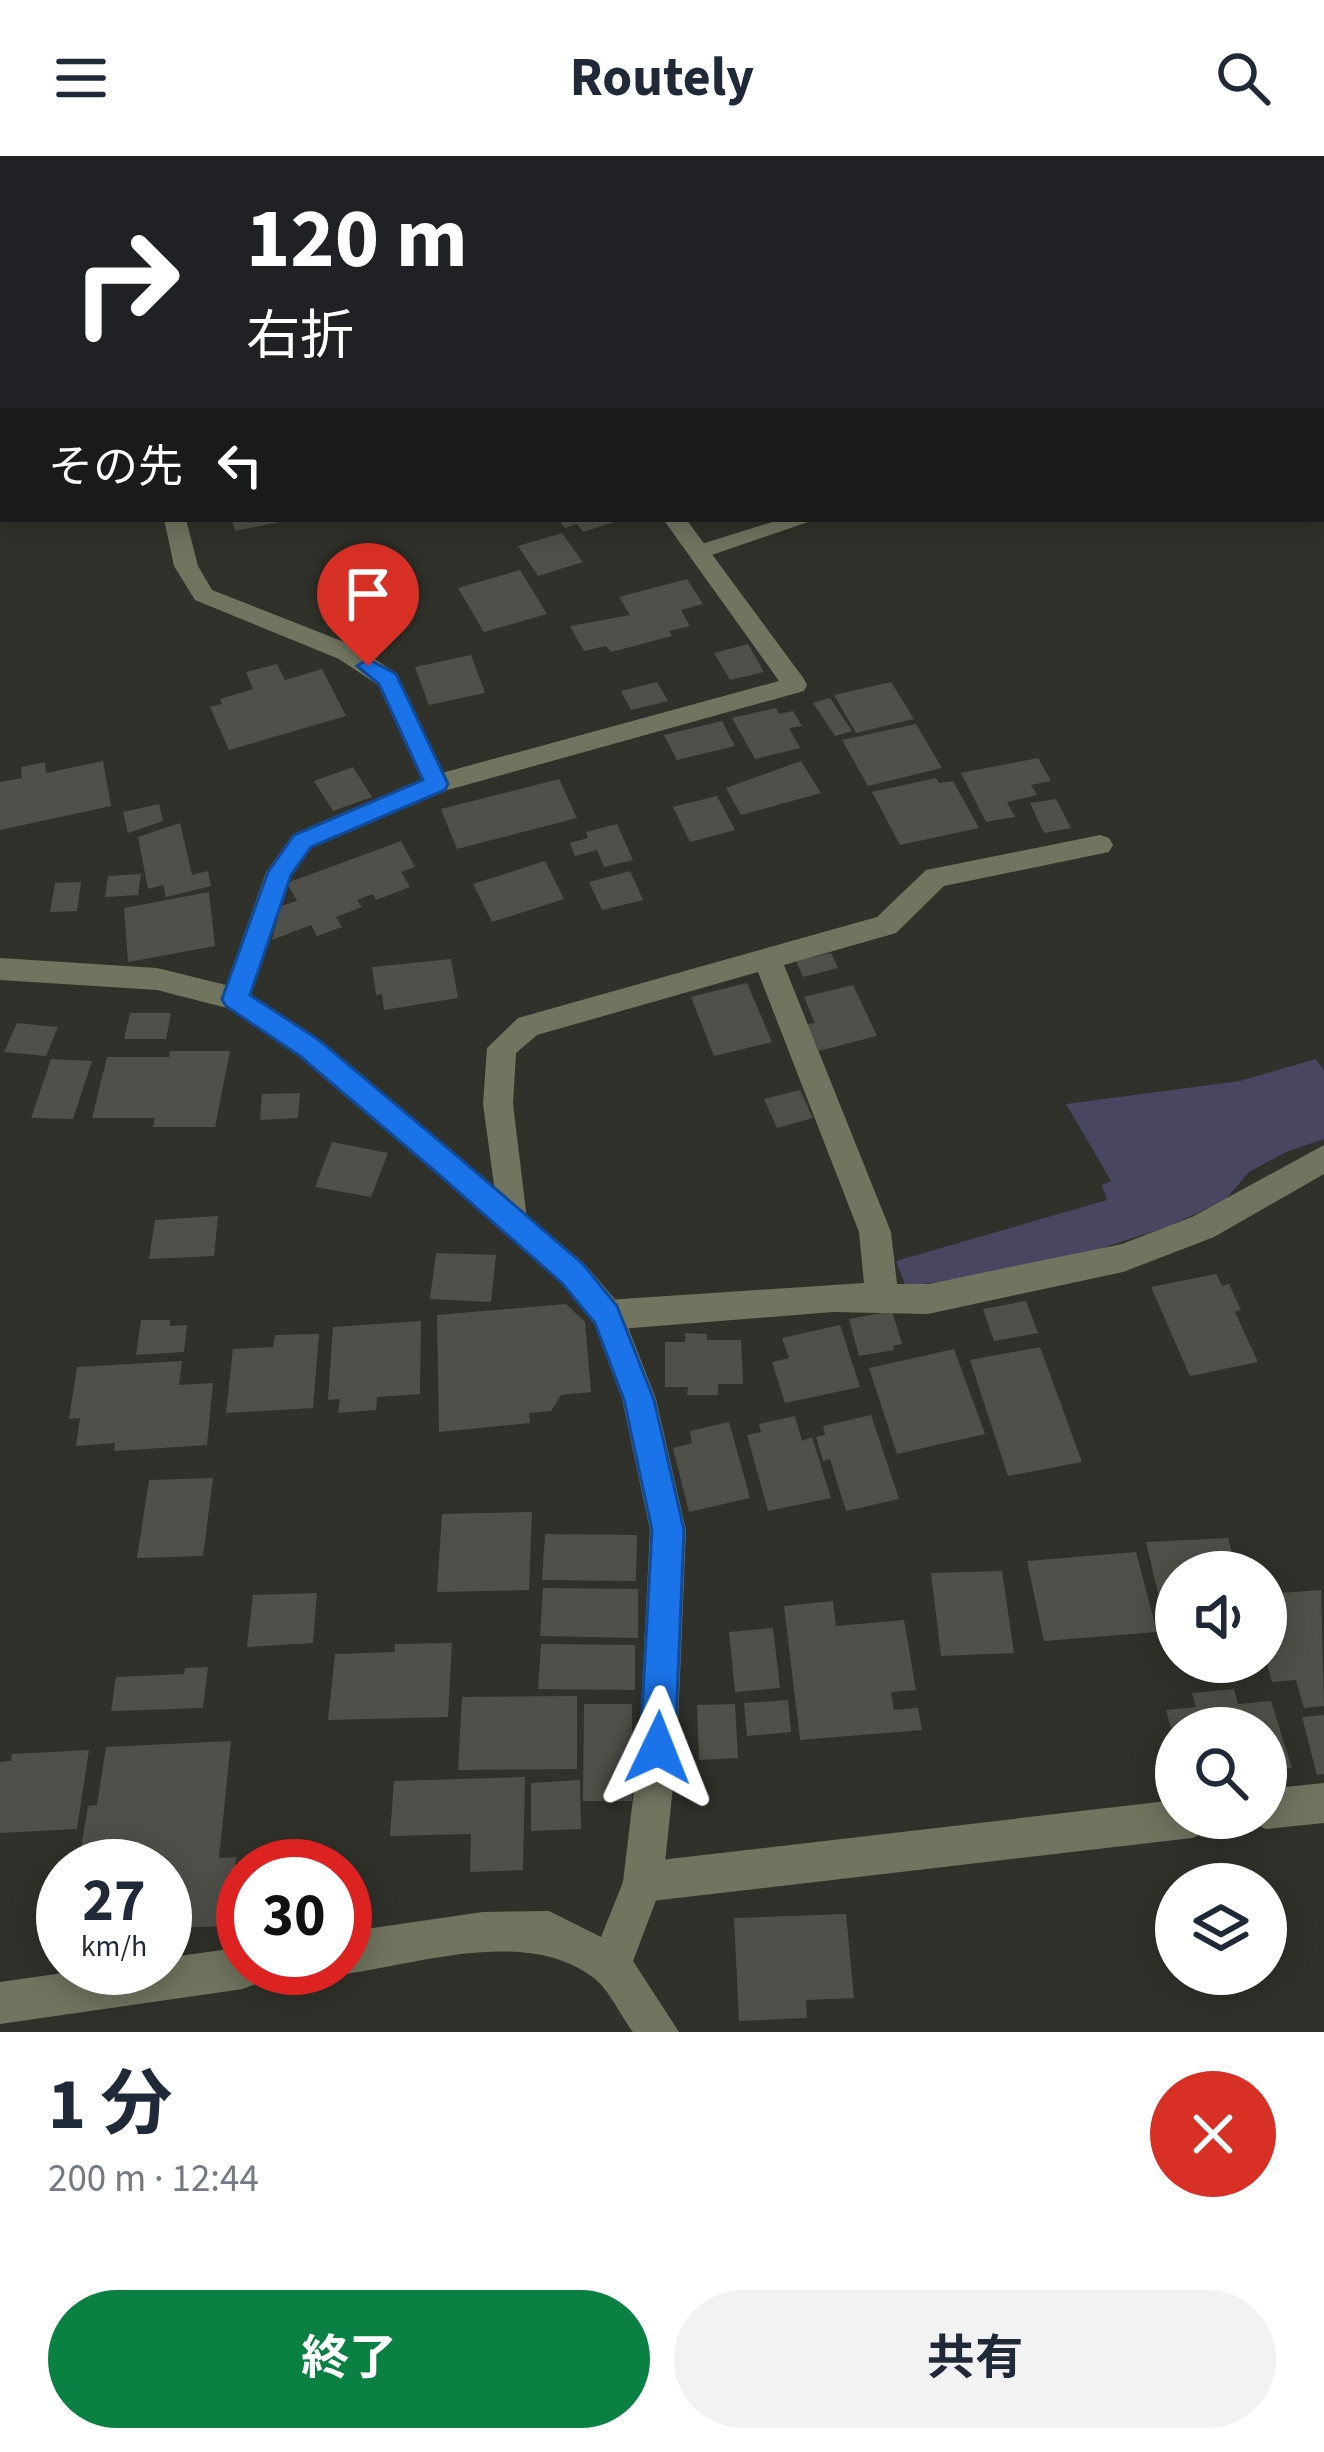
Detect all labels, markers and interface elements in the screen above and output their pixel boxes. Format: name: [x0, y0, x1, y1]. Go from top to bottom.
text: Routely: [570, 40, 754, 117]
icon: menu: [48, 45, 114, 111]
icon: search: [1210, 45, 1276, 111]
text: 120 m: [246, 180, 468, 300]
icon: right: [48, 204, 204, 360]
text: 右折: [246, 299, 354, 376]
icon: left: [207, 432, 273, 498]
text: その先: [48, 436, 183, 500]
pin: [317, 543, 419, 666]
icon: arrive: [335, 561, 401, 627]
map controls: [1155, 1551, 1287, 1995]
button: sound: [1155, 1551, 1287, 1683]
position arrow: [595, 1685, 721, 1811]
button: search: [1155, 1707, 1287, 1839]
speed limit sign: 30: [216, 1839, 372, 1995]
text: 27: [82, 1859, 146, 1944]
button: layers: [1155, 1863, 1287, 1995]
text: km/h: [81, 1925, 147, 1968]
text: 1 分: [48, 2054, 172, 2157]
button: close: [1150, 2071, 1276, 2197]
text: 200 m · 12:44: [48, 2151, 259, 2207]
button: 終了: [48, 2290, 650, 2428]
button: 共有: [674, 2290, 1276, 2428]

